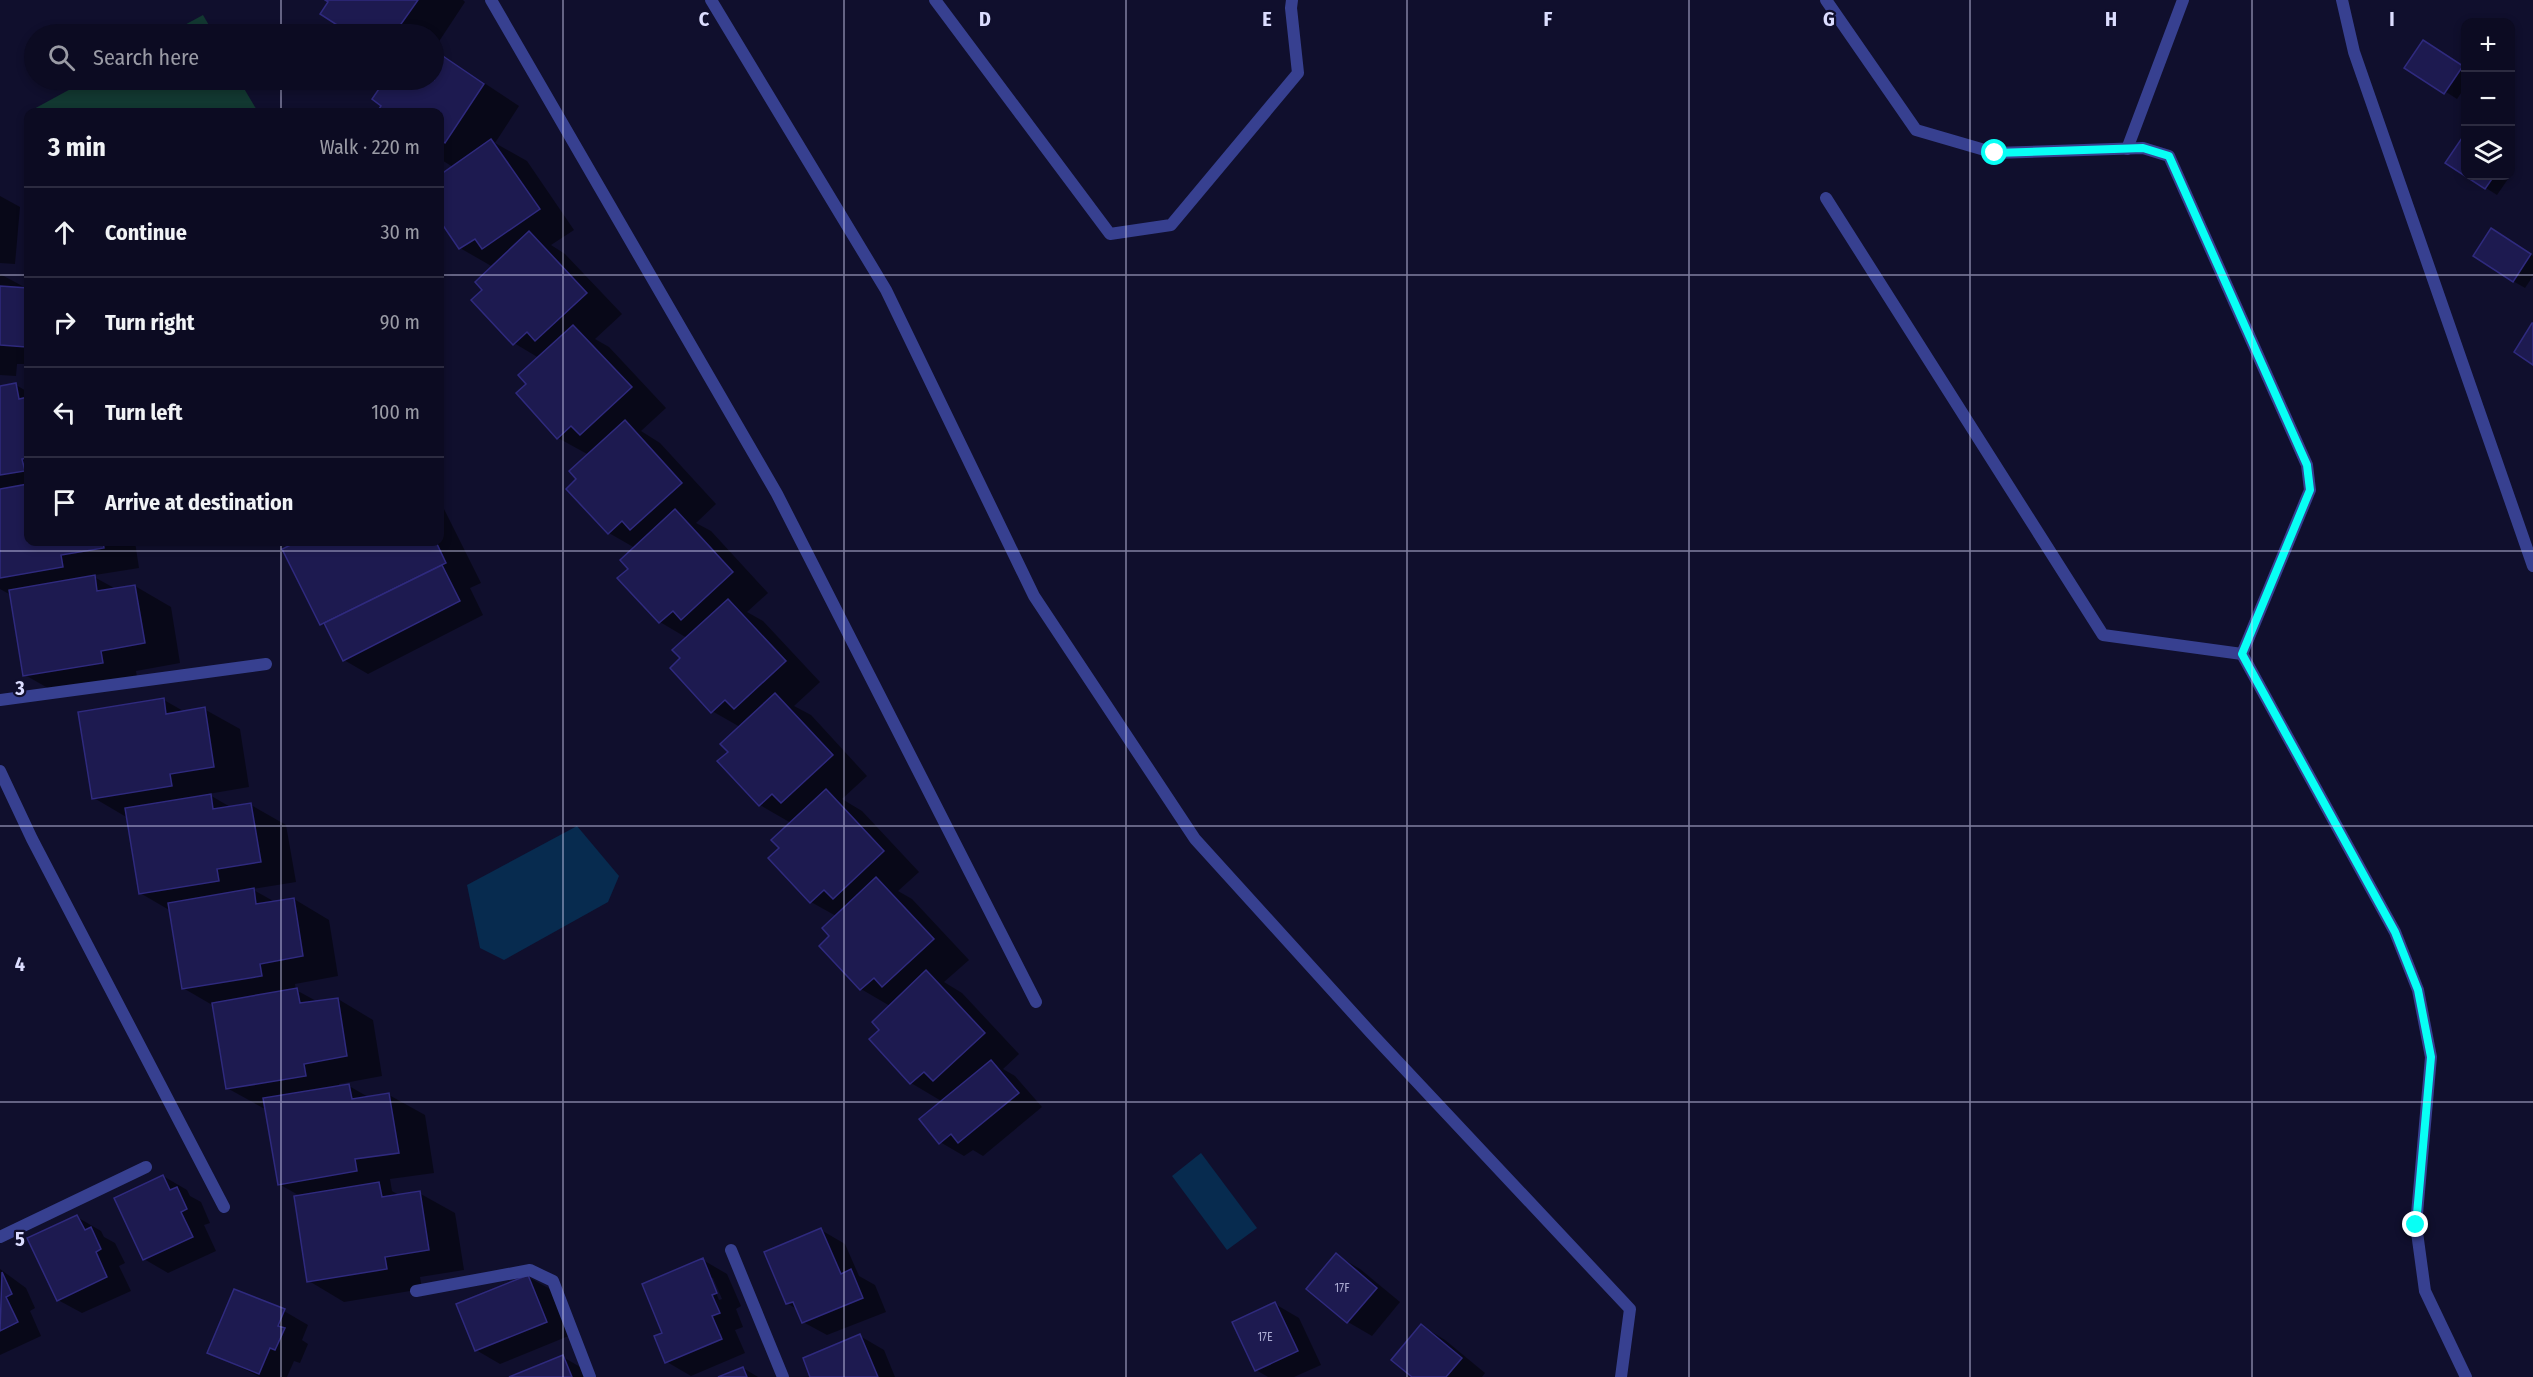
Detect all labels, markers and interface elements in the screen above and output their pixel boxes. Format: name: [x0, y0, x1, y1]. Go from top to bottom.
text: C: [699, 7, 710, 31]
text: D: [979, 7, 991, 31]
text: E: [1262, 7, 1272, 31]
text: F: [1544, 7, 1553, 31]
text: G: [1823, 7, 1835, 31]
text: H: [2105, 7, 2117, 31]
text: I: [2389, 7, 2395, 31]
map controls: [2461, 18, 2515, 180]
button: +: [2461, 18, 2515, 72]
search box: [24, 24, 444, 90]
icon: search: [45, 41, 78, 74]
text: Search here: [93, 44, 199, 71]
button: −: [2461, 72, 2515, 126]
button: layers: [2461, 126, 2515, 180]
text: 3 min: [48, 132, 106, 163]
text: Walk · 220 m: [320, 135, 420, 159]
route start: [1981, 139, 2007, 165]
icon: ahead: [48, 216, 81, 249]
text: Continue: [105, 219, 187, 246]
text: 30 m: [380, 220, 420, 244]
icon: right: [48, 306, 81, 339]
text: Turn right: [105, 309, 194, 336]
text: 90 m: [380, 310, 420, 334]
icon: left: [48, 396, 81, 429]
text: Turn left: [105, 399, 183, 426]
text: 100 m: [371, 400, 420, 424]
icon: arrive: [48, 486, 81, 519]
text: Arrive at destination: [105, 489, 293, 516]
text: 3: [14, 676, 25, 700]
text: 4: [15, 952, 25, 976]
route end: [2402, 1211, 2428, 1237]
text: 5: [15, 1227, 25, 1251]
house number: 17F: [1335, 1281, 1350, 1295]
house number: 17E: [1257, 1330, 1273, 1344]

